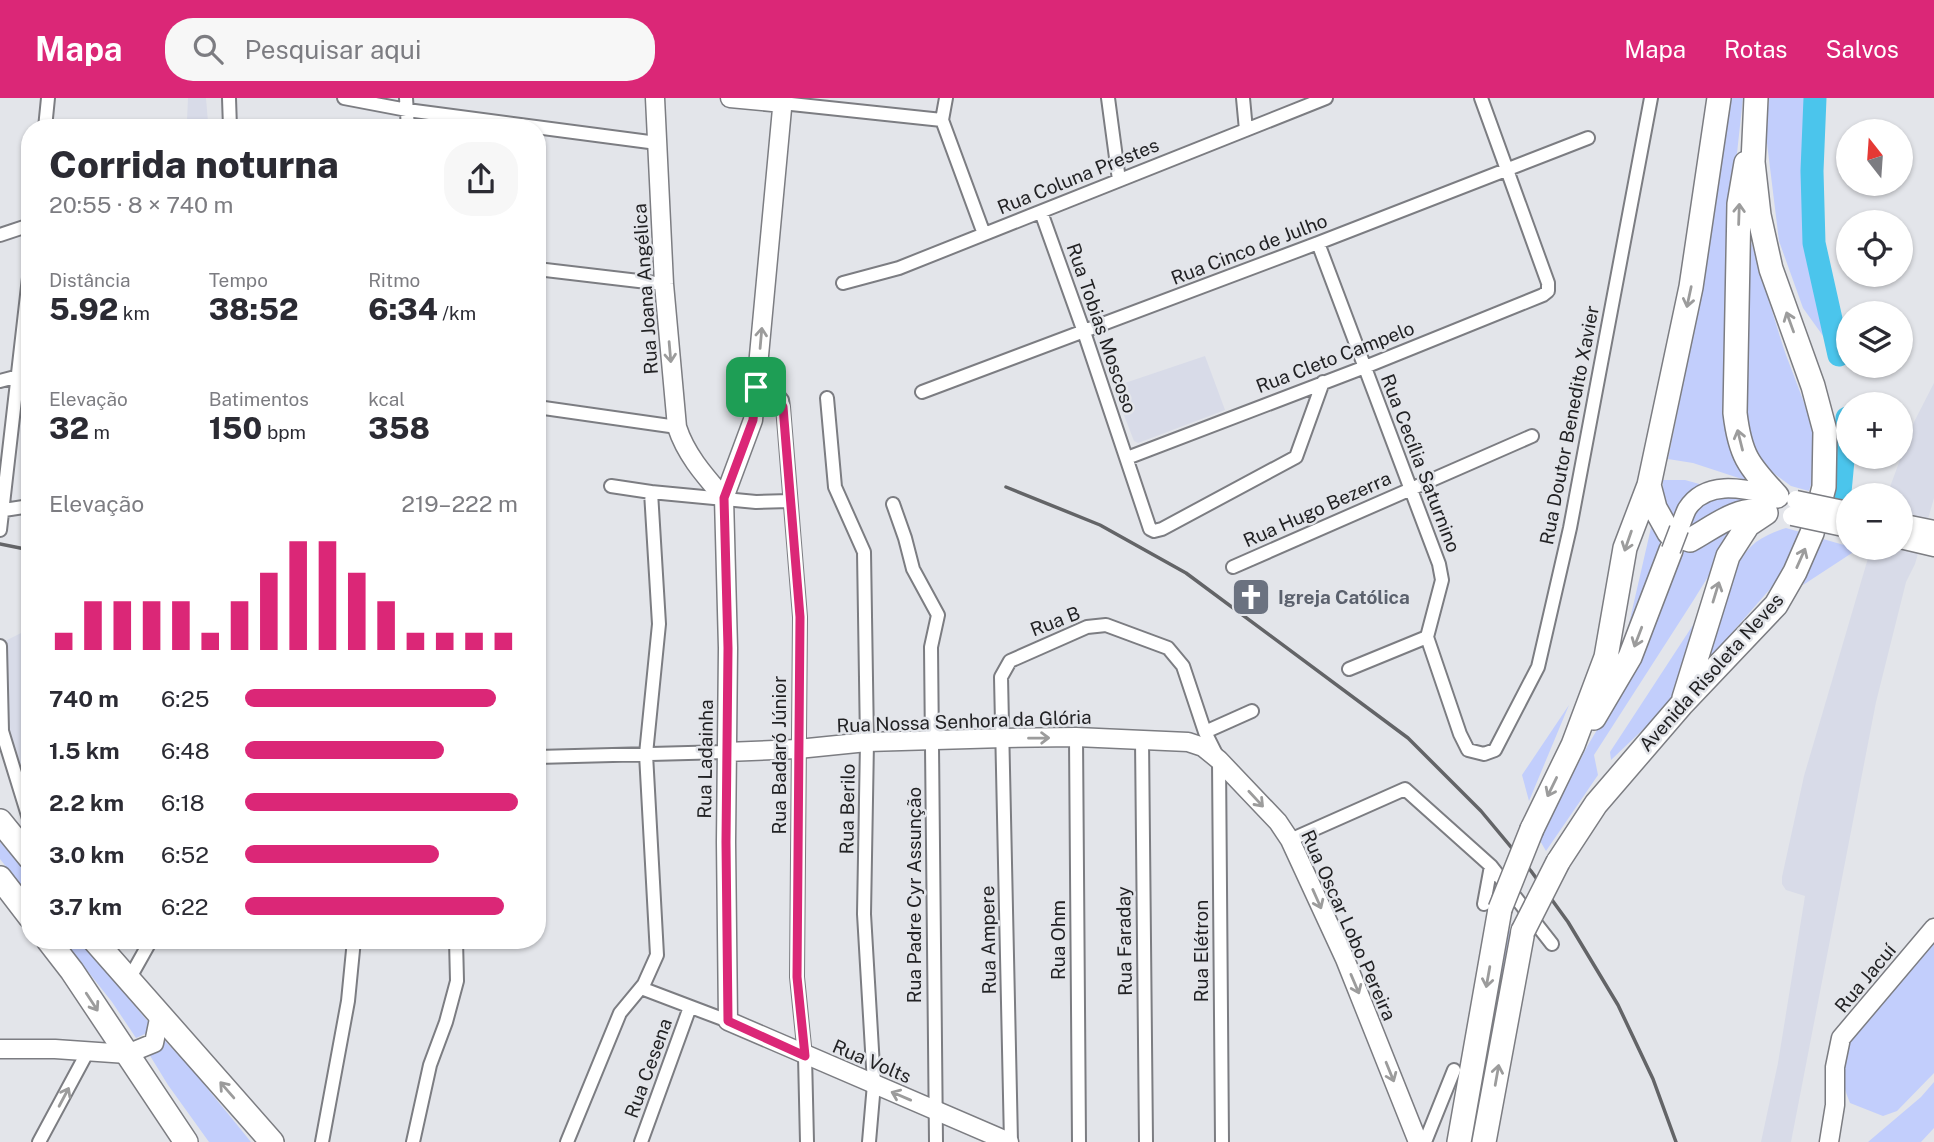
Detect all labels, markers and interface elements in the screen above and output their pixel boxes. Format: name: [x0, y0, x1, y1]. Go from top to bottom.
search box: [165, 18, 655, 81]
text: Mapa: [35, 30, 123, 68]
icon: search: [189, 30, 227, 68]
text: Pesquisar aqui: [245, 34, 421, 65]
text: Mapa: [1624, 35, 1686, 63]
text: Rotas: [1724, 35, 1787, 63]
text: Salvos: [1825, 35, 1899, 63]
north arrow: [1836, 119, 1913, 196]
map controls: [1836, 119, 1913, 560]
street label: Rua Coluna Prestes: [994, 134, 1162, 218]
text: Corrida noturna: [49, 142, 339, 187]
button: share: [444, 142, 518, 216]
text: 20:55 · 8 × 740 m: [49, 191, 233, 218]
one-way arrow: [1733, 202, 1746, 225]
street label: Rua Joana Angélica: [628, 203, 662, 375]
street label: Rua Cinco de Julho: [1168, 209, 1330, 289]
button: locate: [1836, 210, 1913, 287]
street label: Rua Tobias Moscoso: [1063, 240, 1141, 416]
text: Distância: [49, 269, 131, 291]
text: Tempo: [209, 269, 268, 291]
text: Ritmo: [368, 269, 420, 291]
one-way arrow: [1681, 285, 1695, 308]
text: 5.92: [49, 291, 118, 327]
text: 38:52: [209, 291, 298, 327]
text: 6:34: [368, 291, 438, 327]
button: layers: [1836, 301, 1913, 378]
text: km: [118, 302, 150, 324]
text: /km: [438, 302, 476, 324]
street label: Rua Doutor Benedito Xavier: [1535, 304, 1603, 546]
one-way arrow: [1783, 311, 1795, 333]
street label: Rua Cleto Campelo: [1253, 317, 1417, 397]
one-way arrow: [755, 327, 768, 349]
one-way arrow: [664, 340, 677, 363]
pin: [726, 357, 786, 417]
icon: arrive: [737, 368, 775, 406]
street label: Rua Cecília Saturnino: [1377, 371, 1465, 555]
text: Elevação: [49, 388, 128, 410]
text: Batimentos: [209, 388, 309, 410]
text: kcal: [368, 388, 405, 410]
button: +: [1836, 392, 1913, 469]
text: 32: [49, 410, 89, 446]
text: 150: [209, 410, 262, 446]
text: 358: [368, 410, 430, 446]
text: m: [89, 421, 110, 443]
text: bpm: [262, 421, 306, 443]
one-way arrow: [1733, 430, 1746, 452]
street label: Rua Hugo Bezerra: [1240, 467, 1394, 551]
button: −: [1836, 483, 1913, 560]
text: Elevação: [49, 490, 144, 517]
text: 219–222 m: [401, 490, 518, 517]
one-way arrow: [1621, 529, 1633, 551]
one-way arrow: [1796, 548, 1809, 569]
church icon: Igreja Católica: [1230, 576, 1272, 618]
one-way arrow: [1711, 582, 1724, 604]
place label: Igreja Católica: [1278, 586, 1410, 608]
street label: Avenida Risoleta Neves: [1634, 588, 1788, 756]
street label: Rua B: [1027, 601, 1083, 641]
one-way arrow: [1630, 626, 1643, 648]
street label: Rua Badaró Júnior: [768, 676, 790, 834]
text: 740 m: [49, 685, 119, 712]
text: 6:25: [161, 685, 209, 712]
street label: Rua Ladainha: [693, 699, 717, 819]
street label: Rua Nossa Senhora da Glória: [836, 706, 1092, 736]
one-way arrow: [1027, 731, 1050, 744]
text: 1.5 km: [49, 737, 120, 764]
text: 6:48: [161, 737, 210, 764]
street label: Rua Berilo: [835, 763, 859, 855]
one-way arrow: [1545, 776, 1559, 797]
street label: Rua Padre Cyr Assunção: [903, 787, 925, 1003]
text: 2.2 km: [49, 789, 124, 816]
text: 6:18: [161, 789, 205, 816]
one-way arrow: [1248, 790, 1265, 807]
street label: Rua Oscar Lobo Pereira: [1297, 826, 1401, 1024]
text: 3.0 km: [49, 841, 124, 868]
text: 6:52: [161, 841, 209, 868]
street label: Rua Ampere: [976, 885, 1000, 995]
street label: Rua Faraday: [1112, 886, 1136, 996]
one-way arrow: [1311, 888, 1324, 910]
text: 3.7 km: [49, 893, 122, 920]
text: 6:22: [161, 893, 208, 920]
street label: Rua Ohm: [1047, 900, 1069, 980]
street label: Rua Elétron: [1190, 900, 1212, 1002]
street label: Rua Jacuí: [1830, 939, 1900, 1017]
one-way arrow: [1481, 965, 1494, 987]
one-way arrow: [1349, 973, 1362, 994]
one-way arrow: [85, 992, 100, 1011]
street label: Rua Cesena: [620, 1015, 676, 1121]
street label: Rua Volts: [829, 1035, 915, 1087]
one-way arrow: [1385, 1061, 1398, 1083]
one-way arrow: [1491, 1064, 1504, 1087]
one-way arrow: [219, 1082, 235, 1100]
one-way arrow: [57, 1087, 71, 1108]
one-way arrow: [891, 1088, 912, 1101]

